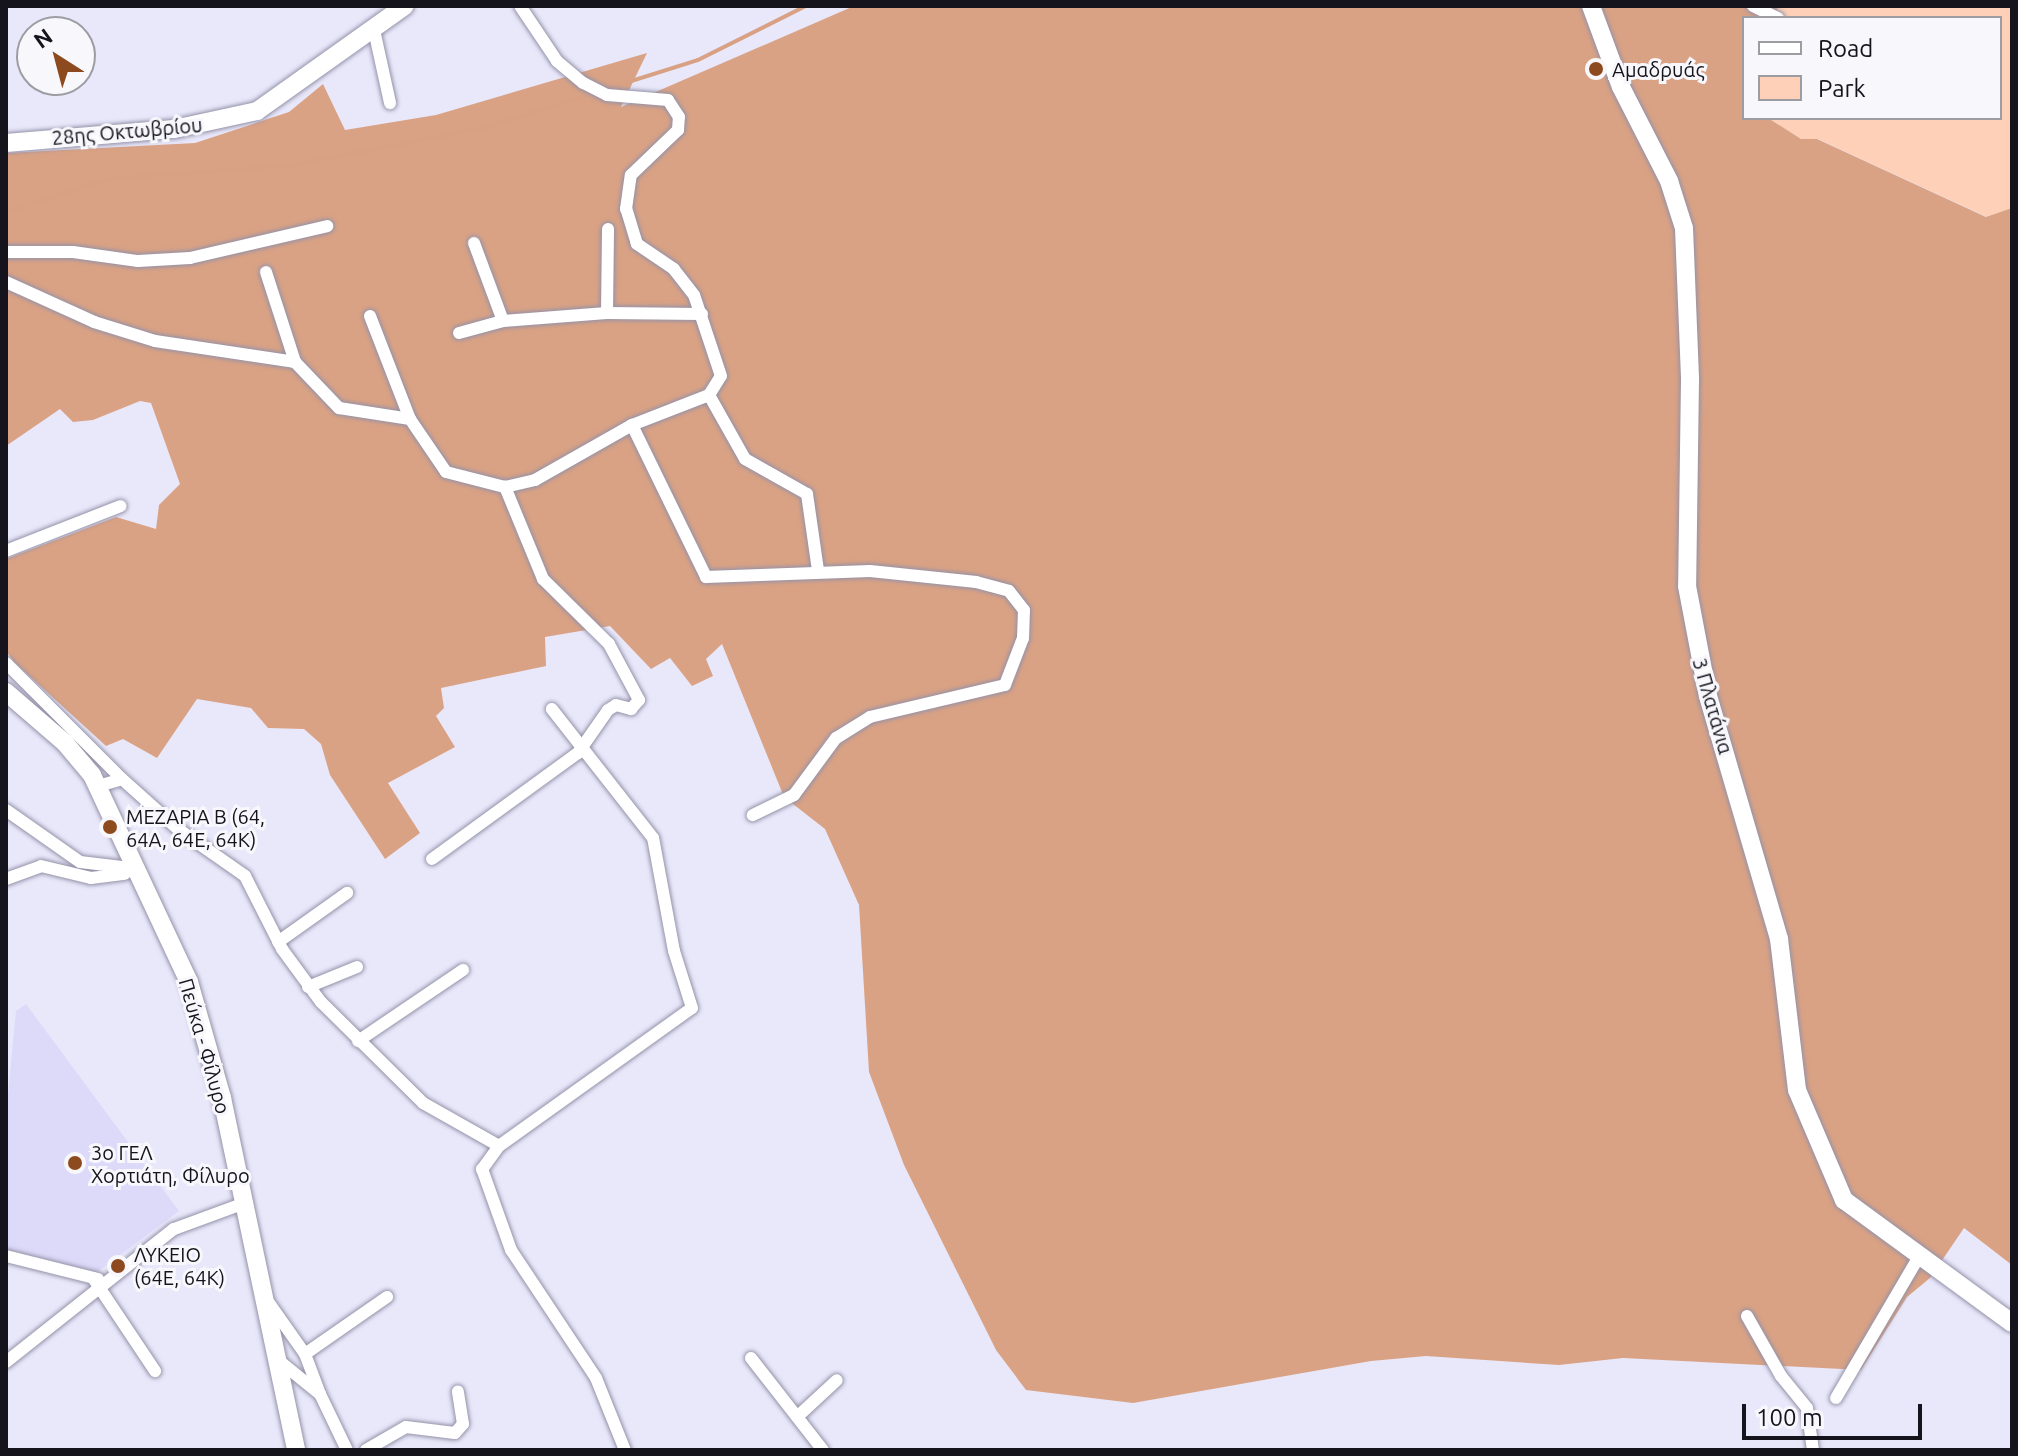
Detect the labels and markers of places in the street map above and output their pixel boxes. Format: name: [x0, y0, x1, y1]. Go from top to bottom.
place label: Αμαδρυάς: [1612, 57, 1705, 81]
marker: Αμαδρυάς: [1587, 60, 1605, 78]
place label: ΜΕΖΑΡΙΑ B (64, 64Α, 64Ε, 64Κ): [126, 804, 265, 851]
marker: ΜΕΖΑΡΙΑ B (64, 64Α, 64Ε, 64Κ): [101, 818, 119, 836]
place label: 3ο ΓΕΛ Χορτιάτη, Φίλυρο: [91, 1140, 250, 1187]
marker: 3ο ΓΕΛ Χορτιάτη, Φίλυρο: [66, 1154, 84, 1172]
place label: ΛΥΚΕΙΟ (64Ε, 64Κ): [134, 1242, 225, 1289]
marker: ΛΥΚΕΙΟ (64Ε, 64Κ): [109, 1257, 127, 1275]

